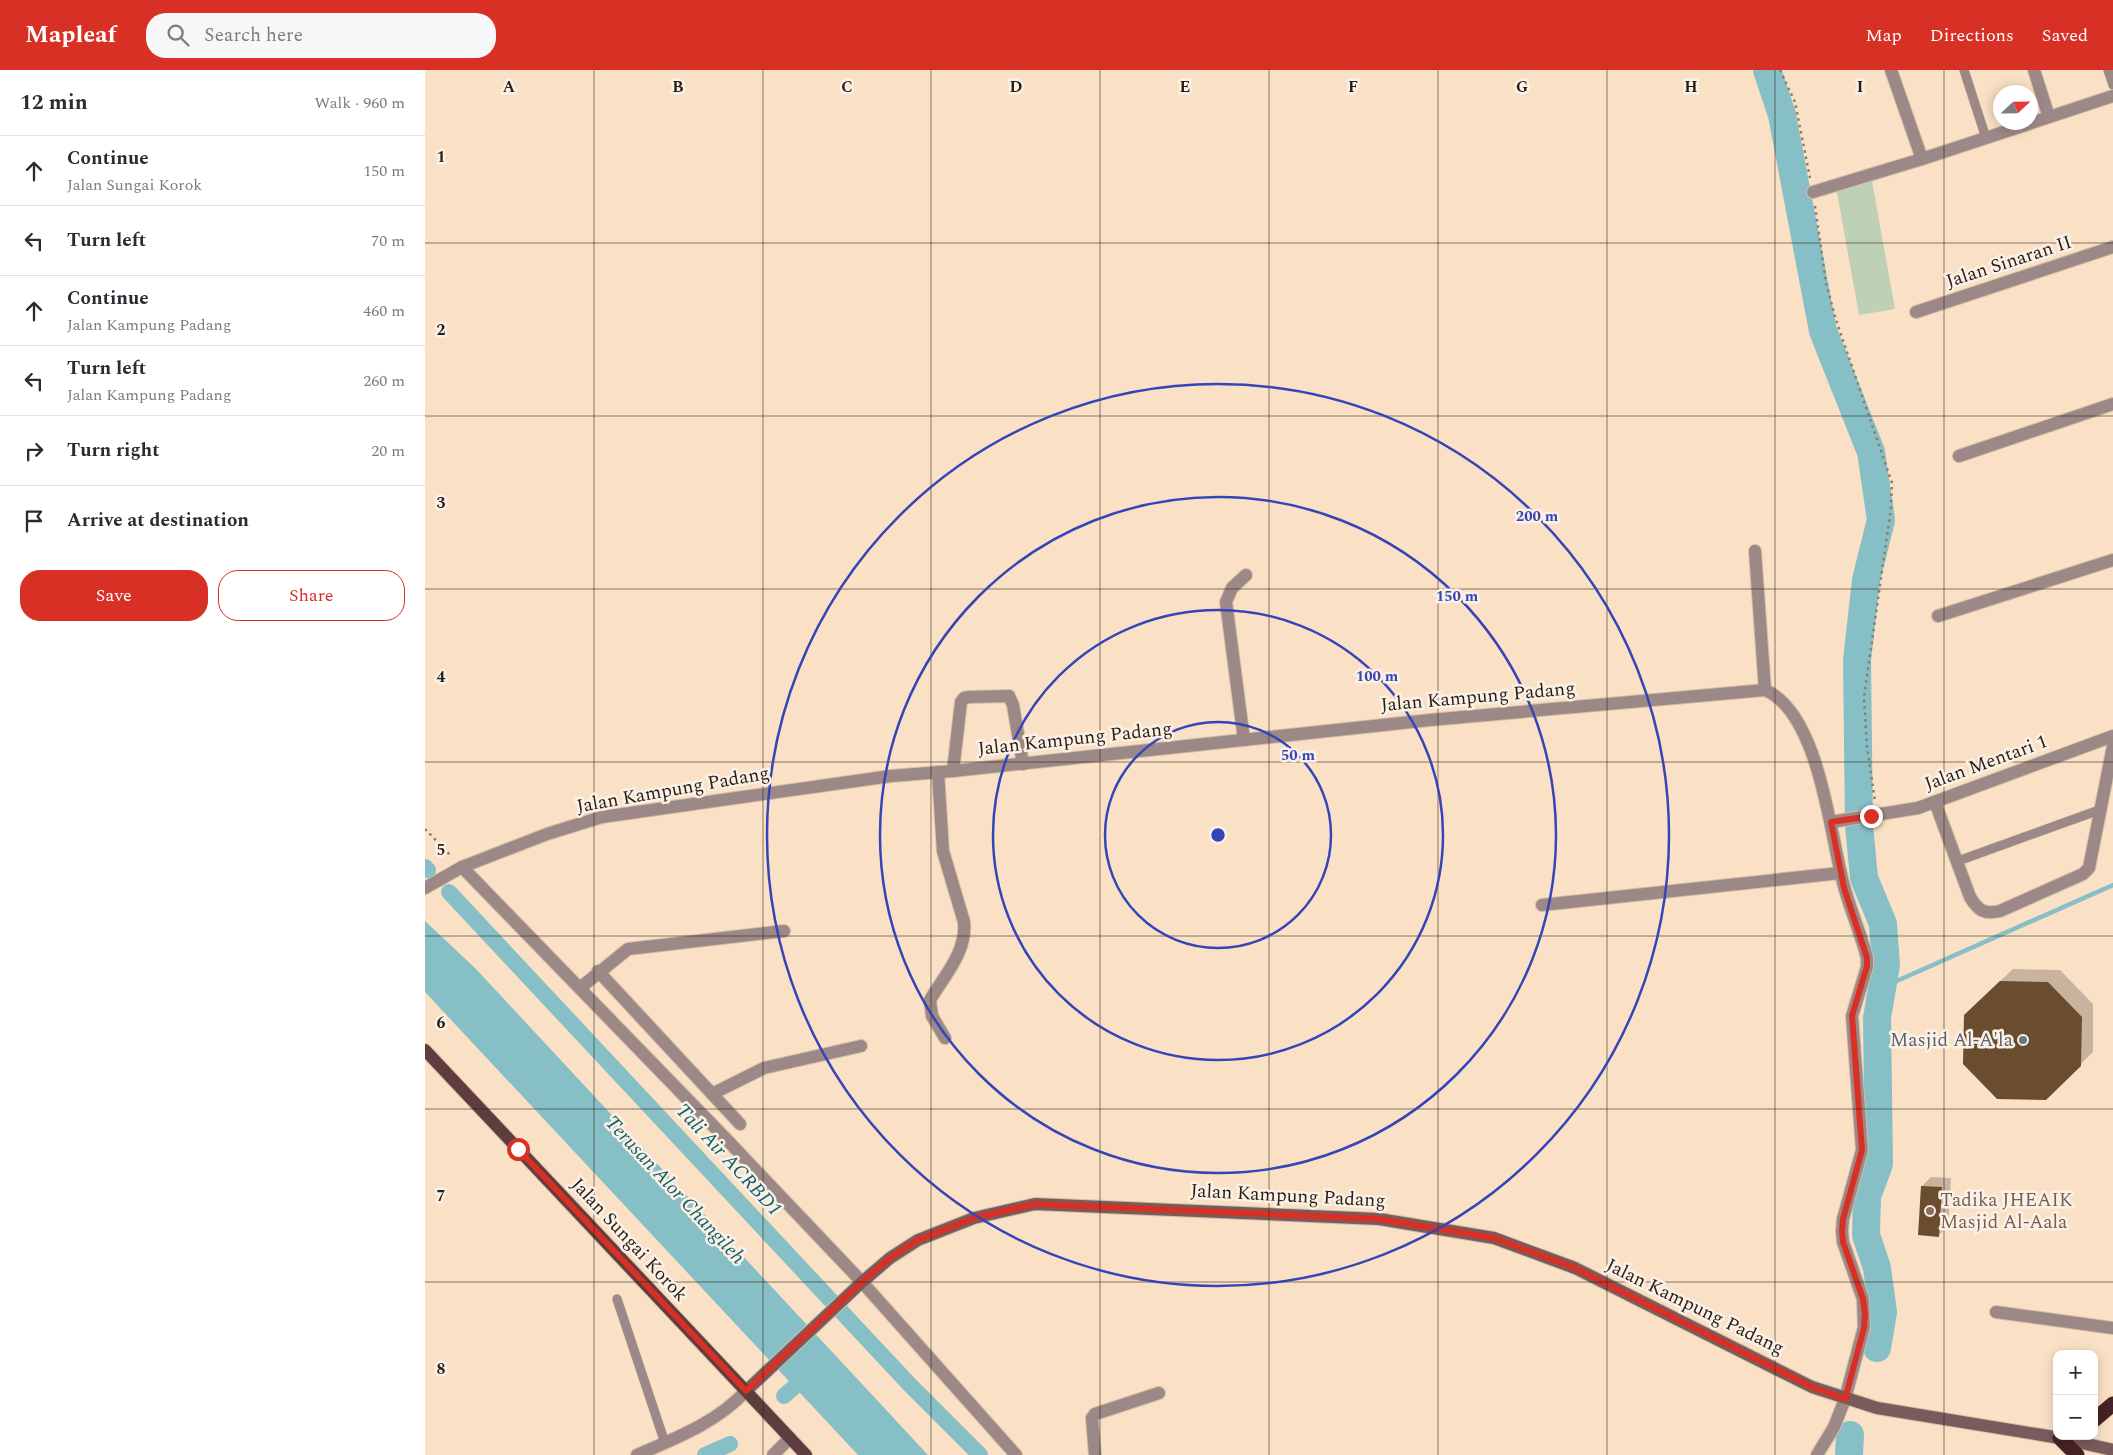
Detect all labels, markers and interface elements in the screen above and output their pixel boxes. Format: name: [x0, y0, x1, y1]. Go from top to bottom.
search box: [146, 13, 496, 58]
text: Mapleaf: [25, 17, 116, 53]
icon: search: [164, 21, 192, 49]
text: Search here: [204, 21, 303, 50]
text: Map: [1866, 22, 1902, 49]
text: Directions: [1930, 22, 2014, 49]
text: Saved: [2042, 22, 2088, 49]
text: A: [503, 75, 516, 99]
text: B: [672, 75, 684, 99]
text: C: [841, 75, 853, 99]
text: D: [1010, 75, 1023, 99]
text: E: [1180, 75, 1190, 99]
text: F: [1348, 75, 1358, 99]
text: G: [1516, 75, 1528, 99]
text: H: [1684, 75, 1698, 99]
text: I: [1857, 75, 1863, 99]
north arrow: [1993, 85, 2038, 130]
text: 12 min: [20, 87, 88, 119]
text: Walk · 960 m: [314, 91, 405, 115]
text: Continue: [67, 144, 149, 173]
text: 1: [437, 145, 445, 169]
icon: ahead: [20, 157, 48, 185]
text: 150 m: [363, 159, 405, 183]
text: Jalan Sungai Korok: [67, 173, 202, 197]
text: Turn left: [67, 226, 146, 255]
icon: left: [20, 227, 48, 255]
street label: Jalan Sinaran II: [1942, 228, 2076, 296]
text: 70 m: [371, 229, 405, 253]
text: Continue: [67, 284, 149, 313]
icon: ahead: [20, 297, 48, 325]
text: 460 m: [363, 299, 405, 323]
text: Jalan Kampung Padang: [67, 313, 232, 337]
text: 2: [437, 318, 446, 342]
text: Turn left: [67, 354, 146, 383]
icon: left: [20, 367, 48, 395]
text: 260 m: [363, 369, 405, 393]
text: Jalan Kampung Padang: [67, 383, 232, 407]
text: Turn right: [67, 436, 160, 465]
icon: right: [20, 437, 48, 465]
text: 20 m: [371, 439, 405, 463]
text: 3: [437, 491, 446, 515]
text: 200 m: [1516, 505, 1559, 528]
text: Arrive at destination: [67, 506, 249, 535]
icon: arrive: [20, 507, 48, 535]
button: Save: [20, 570, 208, 621]
button: Share: [218, 570, 405, 621]
text: 150 m: [1436, 585, 1479, 608]
text: 4: [437, 665, 446, 689]
text: 100 m: [1356, 665, 1399, 688]
street label: Jalan Kampung Padang: [1379, 674, 1577, 720]
street label: Jalan Kampung Padang: [976, 714, 1174, 764]
street label: Jalan Mentari 1: [1920, 727, 2052, 799]
text: 50 m: [1281, 744, 1316, 767]
street label: Jalan Kampung Padang: [574, 759, 772, 821]
route end: [1860, 805, 1883, 828]
centre of rings: [1209, 826, 1227, 844]
text: 5: [437, 838, 445, 862]
text: 6: [437, 1011, 446, 1035]
place label: Masjid Al-A'la: [1890, 1026, 2014, 1055]
marker: Masjid Al-A'la: [2017, 1034, 2029, 1046]
water label: Tali Air ACRBD1: [668, 1097, 790, 1223]
water label: Terusan Alor Changileh: [598, 1109, 752, 1271]
route start: [507, 1138, 530, 1161]
street label: Jalan Sungai Korok: [564, 1171, 695, 1309]
street label: Jalan Kampung Padang: [1190, 1176, 1386, 1216]
text: 7: [437, 1184, 446, 1208]
place label: Tadika JHEAIK Masjid Al-Aala: [1940, 1186, 2073, 1237]
marker: Tadika JHEAIK Masjid Al-Aala: [1924, 1205, 1936, 1217]
street label: Jalan Kampung Padang: [1601, 1251, 1789, 1363]
map controls: [2053, 1350, 2098, 1440]
button: +: [2053, 1350, 2098, 1395]
text: 8: [437, 1357, 446, 1381]
button: −: [2053, 1395, 2098, 1440]

